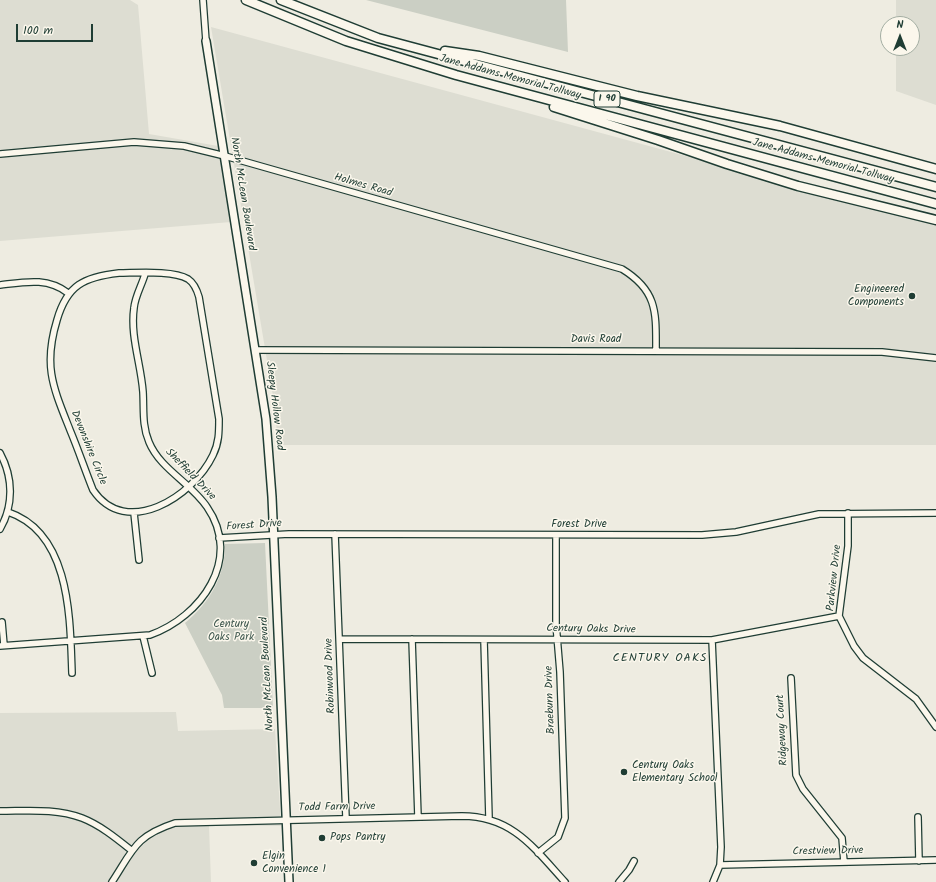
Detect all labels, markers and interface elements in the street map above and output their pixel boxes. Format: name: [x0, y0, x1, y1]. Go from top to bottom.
scale bar: [18, 16, 95, 42]
north arrow: [880, 16, 920, 56]
text: N: [897, 16, 903, 34]
text: 100 m: [23, 21, 53, 40]
street label: Jane Addams Memorial Tollway: [438, 53, 582, 103]
road number: I 90: [594, 91, 620, 107]
street label: North McLean Boulevard: [227, 136, 257, 252]
street label: Jane Addams Memorial Tollway: [751, 137, 895, 187]
street label: Holmes Road: [332, 171, 394, 201]
place label: Engineered Components: [848, 283, 904, 309]
marker: Engineered Components: [907, 291, 917, 301]
street label: Davis Road: [571, 333, 621, 347]
street label: Sleepy Hollow Road: [262, 361, 286, 451]
street label: Devonshire Circle: [67, 409, 109, 487]
street label: Sheffield Drive: [162, 446, 218, 504]
street label: Forest Drive: [226, 517, 282, 535]
street label: Forest Drive: [551, 518, 607, 532]
street label: Parkview Drive: [825, 544, 845, 612]
street label: North McLean Boulevard: [258, 617, 278, 731]
park label: Century Oaks Park: [208, 618, 254, 644]
street label: Century Oaks Drive: [546, 623, 636, 637]
street label: Robinwood Drive: [323, 638, 339, 714]
district label: CENTURY OAKS: [613, 652, 707, 666]
street label: Braeburn Drive: [543, 665, 559, 735]
street label: Ridgeway Court: [775, 694, 791, 766]
place label: Century Oaks Elementary School: [632, 759, 718, 785]
marker: Century Oaks Elementary School: [619, 767, 629, 777]
street label: Todd Farm Drive: [298, 801, 376, 815]
place label: Pops Pantry: [330, 831, 385, 845]
marker: Pops Pantry: [317, 833, 327, 843]
street label: Crestview Drive: [792, 845, 864, 859]
place label: Elgin Convenience 1: [262, 850, 326, 876]
marker: Elgin Convenience 1: [249, 858, 259, 868]

